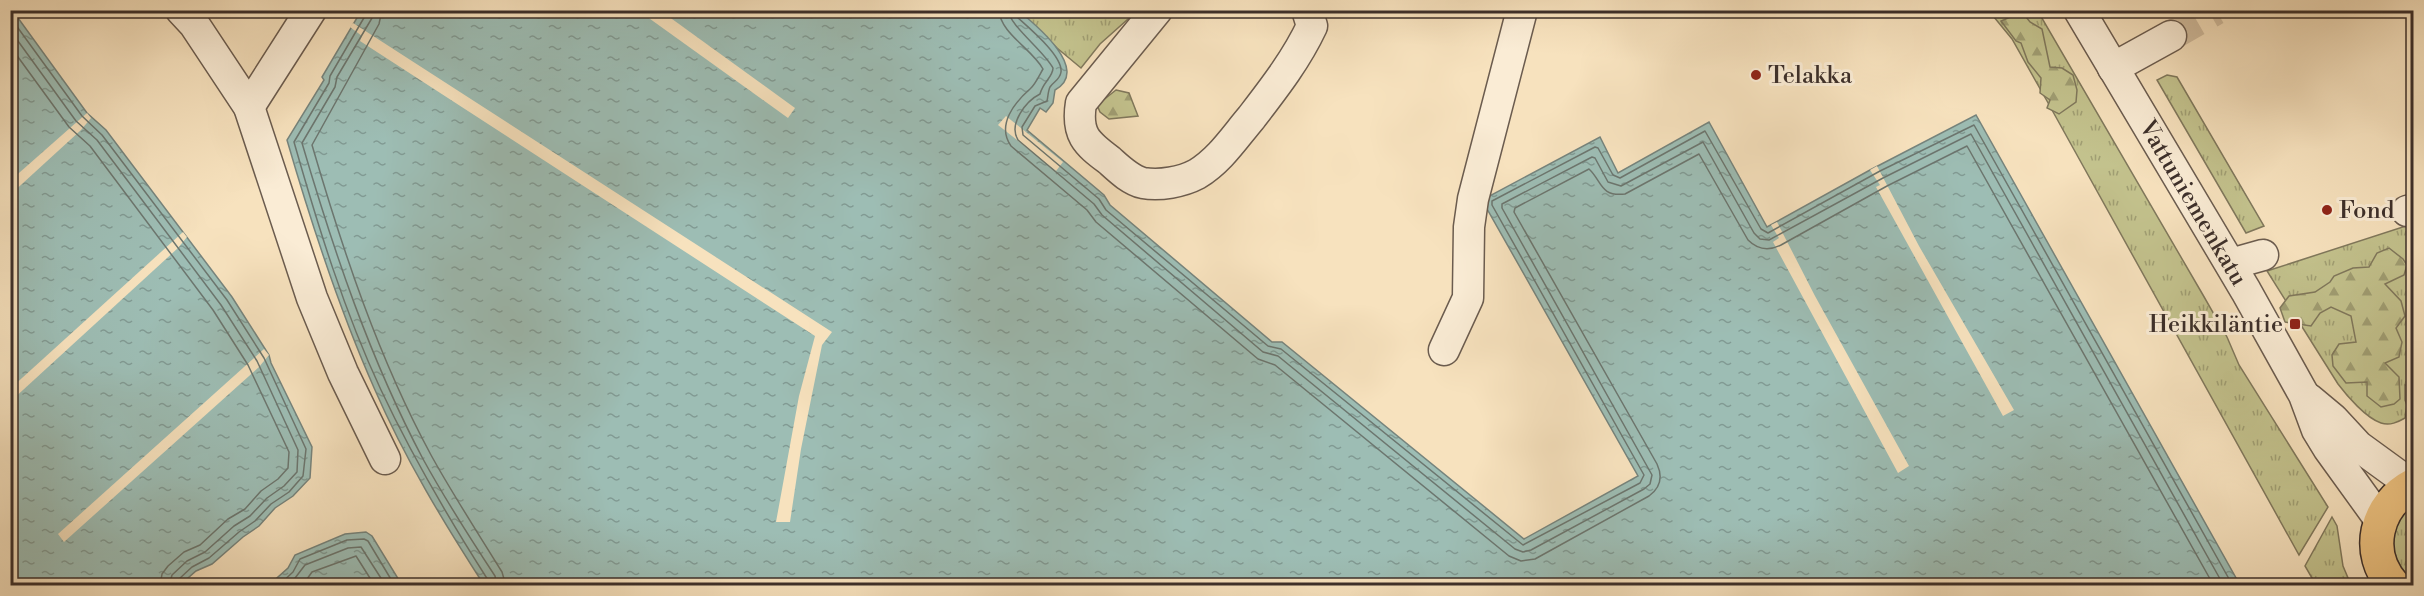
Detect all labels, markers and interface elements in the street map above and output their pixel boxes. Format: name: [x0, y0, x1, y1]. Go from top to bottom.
place label: Telakka: [1768, 61, 1853, 91]
marker: Telakka: [1749, 68, 1763, 82]
street label: Vattuniemenkatu: [2131, 114, 2254, 292]
place label: Fond: [2339, 196, 2395, 226]
marker: Fond: [2320, 203, 2334, 217]
place label: Heikkiläntie: [2149, 310, 2283, 340]
marker: Heikkiläntie: [2288, 317, 2302, 331]

